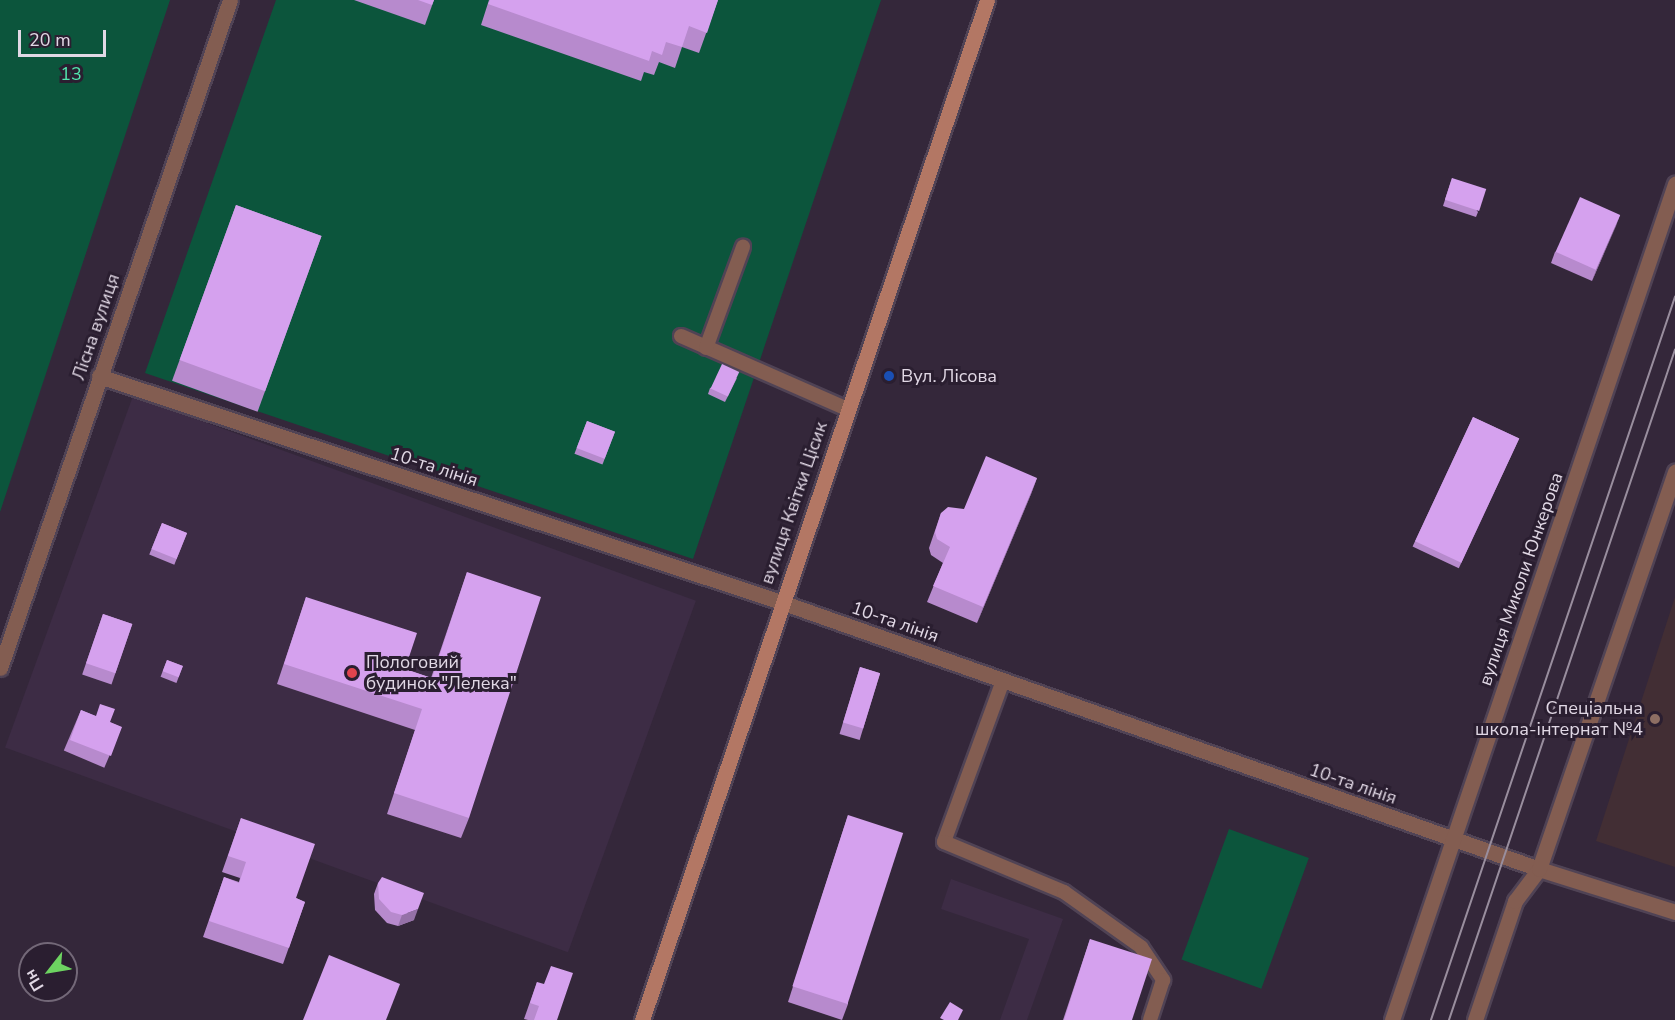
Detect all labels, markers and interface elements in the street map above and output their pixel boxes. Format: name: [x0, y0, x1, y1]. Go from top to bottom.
scale bar: [21, 18, 110, 56]
text: 20 m: [29, 28, 71, 52]
park label: 13: [60, 63, 82, 85]
street label: Лісна вулиця: [68, 271, 124, 383]
place label: Вул. Лісова: [901, 365, 997, 387]
marker: Вул. Лісова: [882, 369, 896, 383]
street label: вулиця Квітки Цісик: [756, 419, 832, 587]
street label: 10-та лінія: [387, 443, 481, 491]
street label: вулиця Миколи Юнкерова: [1474, 470, 1568, 688]
street label: 10-та лінія: [849, 597, 941, 647]
place label: Пологовий будинок "Лелека": [366, 652, 517, 694]
marker: Пологовий будинок "Лелека": [343, 664, 361, 682]
place label: Спеціальна школа-інтернат №4: [1475, 698, 1643, 740]
marker: Спеціальна школа-інтернат №4: [1648, 712, 1662, 726]
street label: 10-та лінія: [1307, 759, 1399, 809]
north arrow: [18, 942, 78, 1002]
text: Пн: [19, 965, 49, 995]

